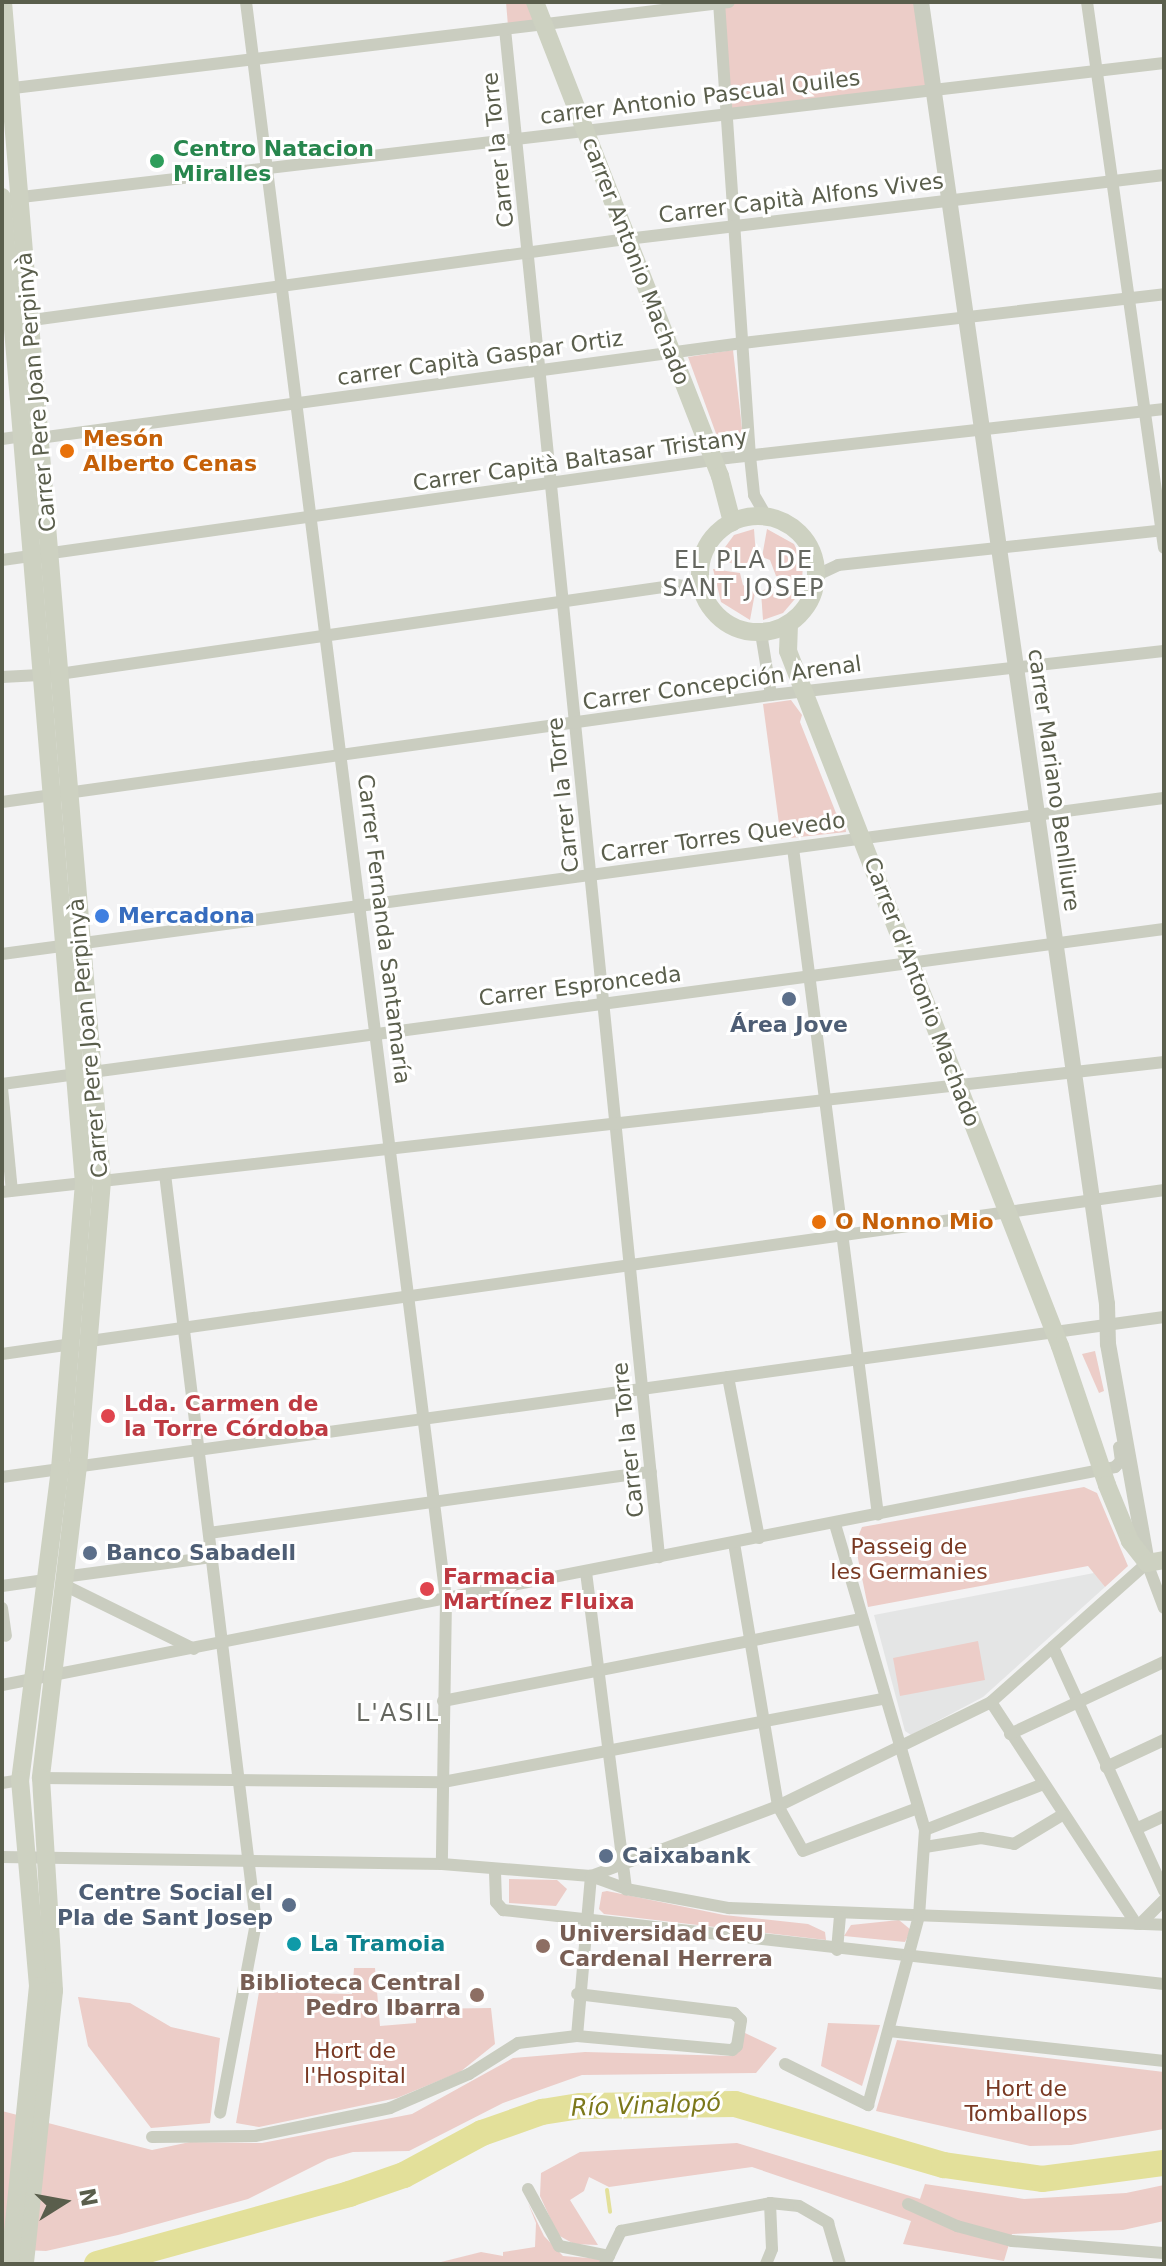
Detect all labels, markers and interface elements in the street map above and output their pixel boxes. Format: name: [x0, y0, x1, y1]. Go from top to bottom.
street label: carrer Antonio Pascual Quiles: [538, 64, 862, 130]
street label: Carrer la Torre: [477, 71, 519, 229]
street label: carrer Antonio Machado: [576, 133, 696, 389]
place label: Centro Natacion Miralles: [173, 135, 374, 186]
marker: Centro Natacion Miralles: [148, 152, 166, 170]
street label: Carrer Capità Alfons Vives: [657, 167, 945, 229]
street label: Carrer Pere Joan Perpinyà: [11, 251, 61, 533]
street label: carrer Capità Gaspar Ortiz: [335, 325, 625, 391]
street label: Carrer Capità Baltasar Tristany: [411, 423, 749, 497]
place label: Mesón Alberto Cenas: [83, 425, 257, 476]
marker: Mesón Alberto Cenas: [58, 442, 76, 460]
district label: EL PLA DE SANT JOSEP: [662, 547, 826, 603]
street label: carrer Mariano Benlliure: [1023, 647, 1085, 913]
street label: Carrer Concepción Arenal: [581, 650, 863, 716]
street label: Carrer la Torre: [542, 716, 584, 874]
street label: Carrer Fernanda Santamaría: [352, 772, 416, 1086]
street label: Carrer Torres Quevedo: [599, 807, 847, 867]
street label: Carrer d'Antonio Machado: [858, 853, 986, 1131]
street label: Carrer Pere Joan Perpinyà: [63, 897, 113, 1179]
place label: Mercadona: [118, 903, 255, 929]
marker: Mercadona: [93, 907, 111, 925]
street label: Carrer Espronceda: [477, 960, 683, 1012]
marker: Área Jove: [780, 990, 798, 1008]
place label: Área Jove: [730, 1012, 848, 1038]
place label: O Nonno Mio: [835, 1209, 994, 1235]
marker: O Nonno Mio: [810, 1213, 828, 1231]
street label: Carrer la Torre: [607, 1361, 649, 1519]
place label: Lda. Carmen de la Torre Córdoba: [124, 1390, 329, 1442]
marker: Lda. Carmen de la Torre Córdoba: [99, 1407, 117, 1425]
park label: Passeig de les Germanies: [830, 1533, 988, 1584]
place label: Banco Sabadell: [106, 1540, 296, 1566]
marker: Banco Sabadell: [81, 1544, 99, 1562]
place label: Farmacia Martínez Fluixa: [443, 1563, 635, 1614]
marker: Farmacia Martínez Fluixa: [418, 1580, 436, 1598]
district label: L'ASIL: [356, 1700, 440, 1728]
place label: Caixabank: [622, 1843, 750, 1869]
marker: Caixabank: [597, 1847, 615, 1865]
place label: Centre Social el Pla de Sant Josep: [57, 1879, 273, 1930]
marker: Centre Social el Pla de Sant Josep: [280, 1896, 298, 1914]
place label: Universidad CEU Cardenal Herrera: [559, 1920, 773, 1972]
place label: La Tramoia: [310, 1931, 445, 1957]
marker: La Tramoia: [285, 1935, 303, 1953]
marker: Universidad CEU Cardenal Herrera: [534, 1937, 552, 1955]
place label: Biblioteca Central Pedro Ibarra: [239, 1969, 461, 2020]
marker: Biblioteca Central Pedro Ibarra: [468, 1986, 486, 2004]
park label: Hort de l'Hospital: [304, 2037, 406, 2088]
park label: Hort de Tomballops: [964, 2075, 1088, 2126]
water label: Río Vinalopó: [571, 2089, 721, 2123]
north arrow: [24, 2162, 104, 2242]
text: N: [74, 2186, 102, 2209]

